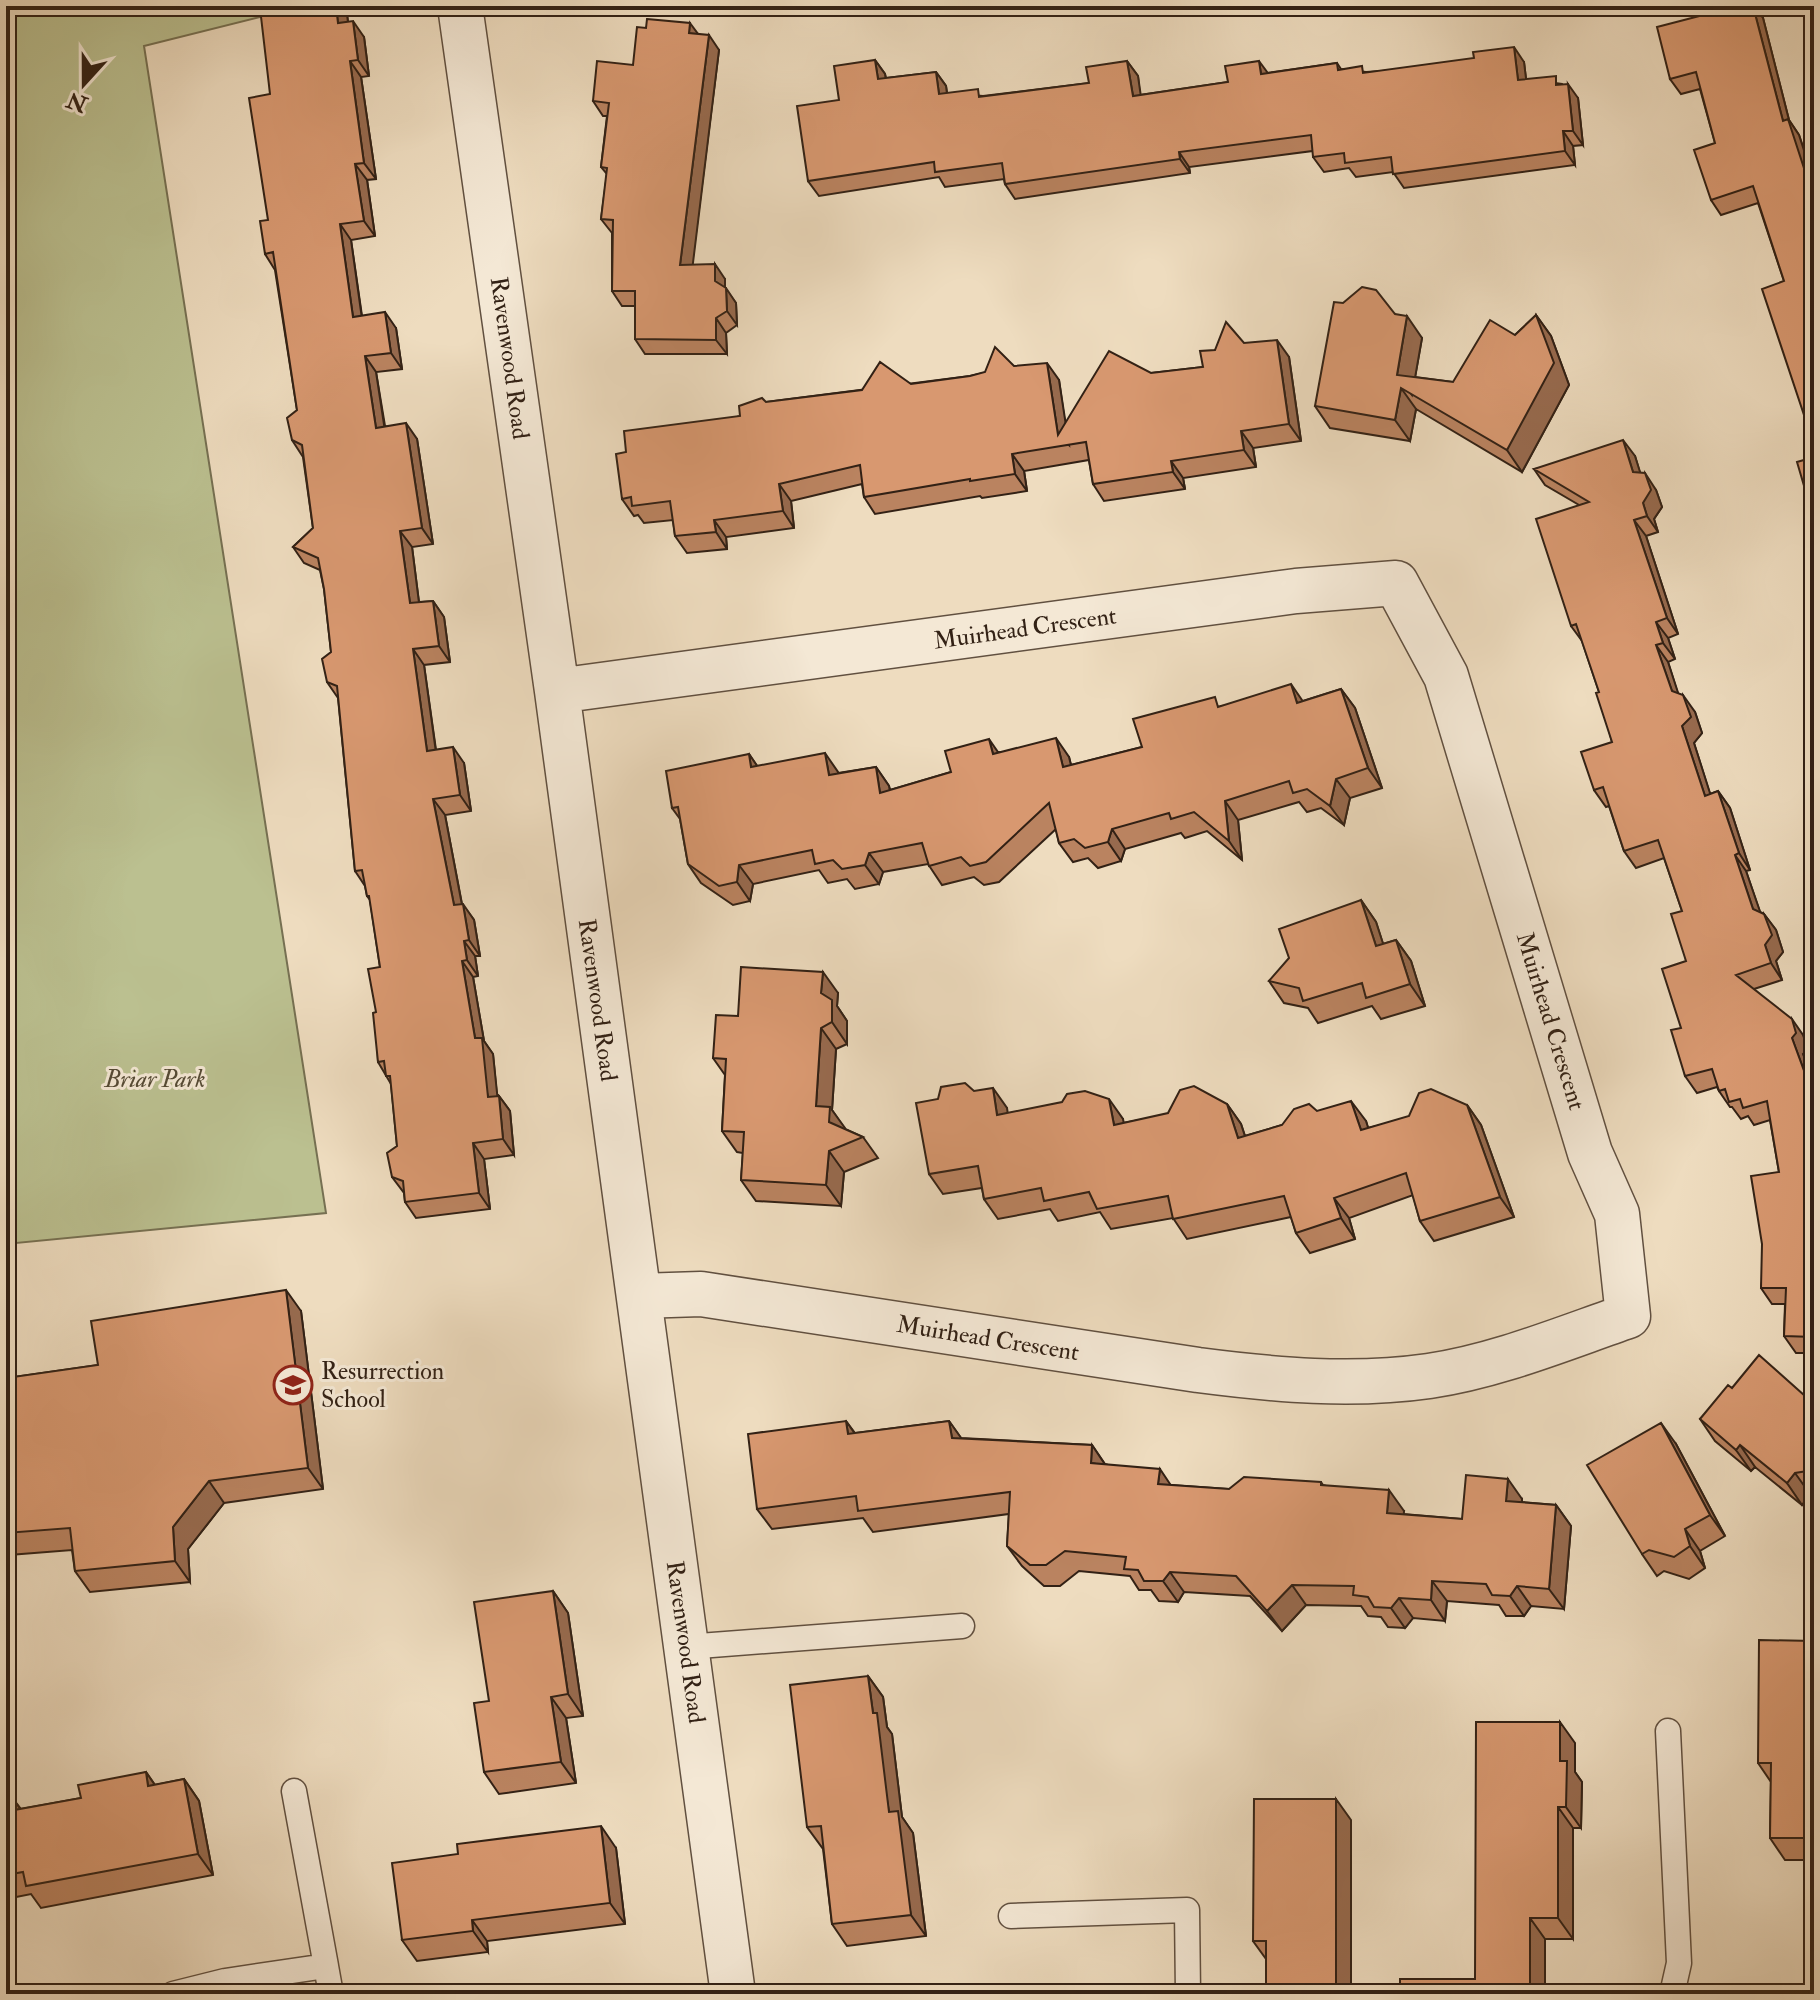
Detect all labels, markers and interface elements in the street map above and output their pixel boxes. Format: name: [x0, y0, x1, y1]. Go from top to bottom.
north arrow: [44, 44, 124, 124]
text: N: [63, 85, 92, 119]
street label: Ravenwood Road: [483, 275, 536, 441]
street label: Muirhead Crescent: [932, 600, 1119, 657]
street label: Ravenwood Road: [571, 917, 624, 1083]
street label: Muirhead Crescent: [1509, 929, 1592, 1114]
park label: Briar Park: [104, 1064, 205, 1095]
street label: Muirhead Crescent: [895, 1309, 1081, 1368]
place label: Resurrection School: [321, 1356, 444, 1415]
school or university icon: Resurrection School: [272, 1364, 314, 1406]
street label: Ravenwood Road: [659, 1559, 712, 1725]

